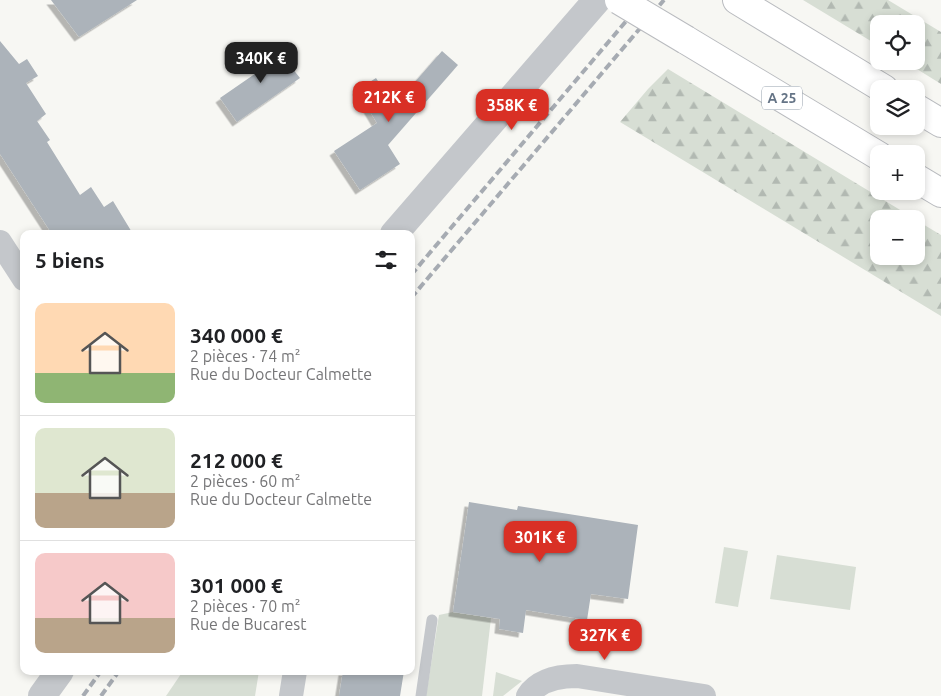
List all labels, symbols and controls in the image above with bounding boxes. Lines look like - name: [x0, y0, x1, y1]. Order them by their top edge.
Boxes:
- map controls: [870, 15, 925, 265]
- button: locate: [870, 15, 925, 70]
- pin: 340K €: [220, 42, 302, 84]
- text: 340K €: [236, 49, 286, 67]
- pin: 212K €: [348, 80, 430, 123]
- button: layers: [870, 80, 925, 135]
- road number: A 25: [762, 86, 802, 110]
- text: 212K €: [364, 88, 414, 106]
- pin: 358K €: [471, 88, 553, 131]
- text: 358K €: [487, 96, 537, 114]
- button: +: [870, 145, 925, 200]
- button: −: [870, 210, 925, 265]
- icon: filters: [372, 246, 400, 274]
- text: 5 biens: [35, 248, 105, 272]
- icon: home: [75, 323, 135, 383]
- text: 340 000 €: [190, 323, 283, 347]
- text: 2 pièces · 74 m²: [190, 347, 300, 365]
- text: Rue du Docteur Calmette: [190, 365, 372, 383]
- icon: home: [75, 448, 135, 508]
- text: 212 000 €: [190, 448, 283, 472]
- text: 2 pièces · 60 m²: [190, 472, 300, 490]
- text: Rue du Docteur Calmette: [190, 490, 372, 508]
- pin: 301K €: [499, 520, 581, 563]
- text: 301K €: [515, 528, 565, 546]
- icon: home: [75, 573, 135, 633]
- text: 301 000 €: [190, 573, 283, 597]
- text: 2 pièces · 70 m²: [190, 597, 300, 615]
- text: Rue de Bucarest: [190, 615, 306, 633]
- pin: 327K €: [564, 618, 646, 661]
- text: 327K €: [580, 626, 630, 644]

